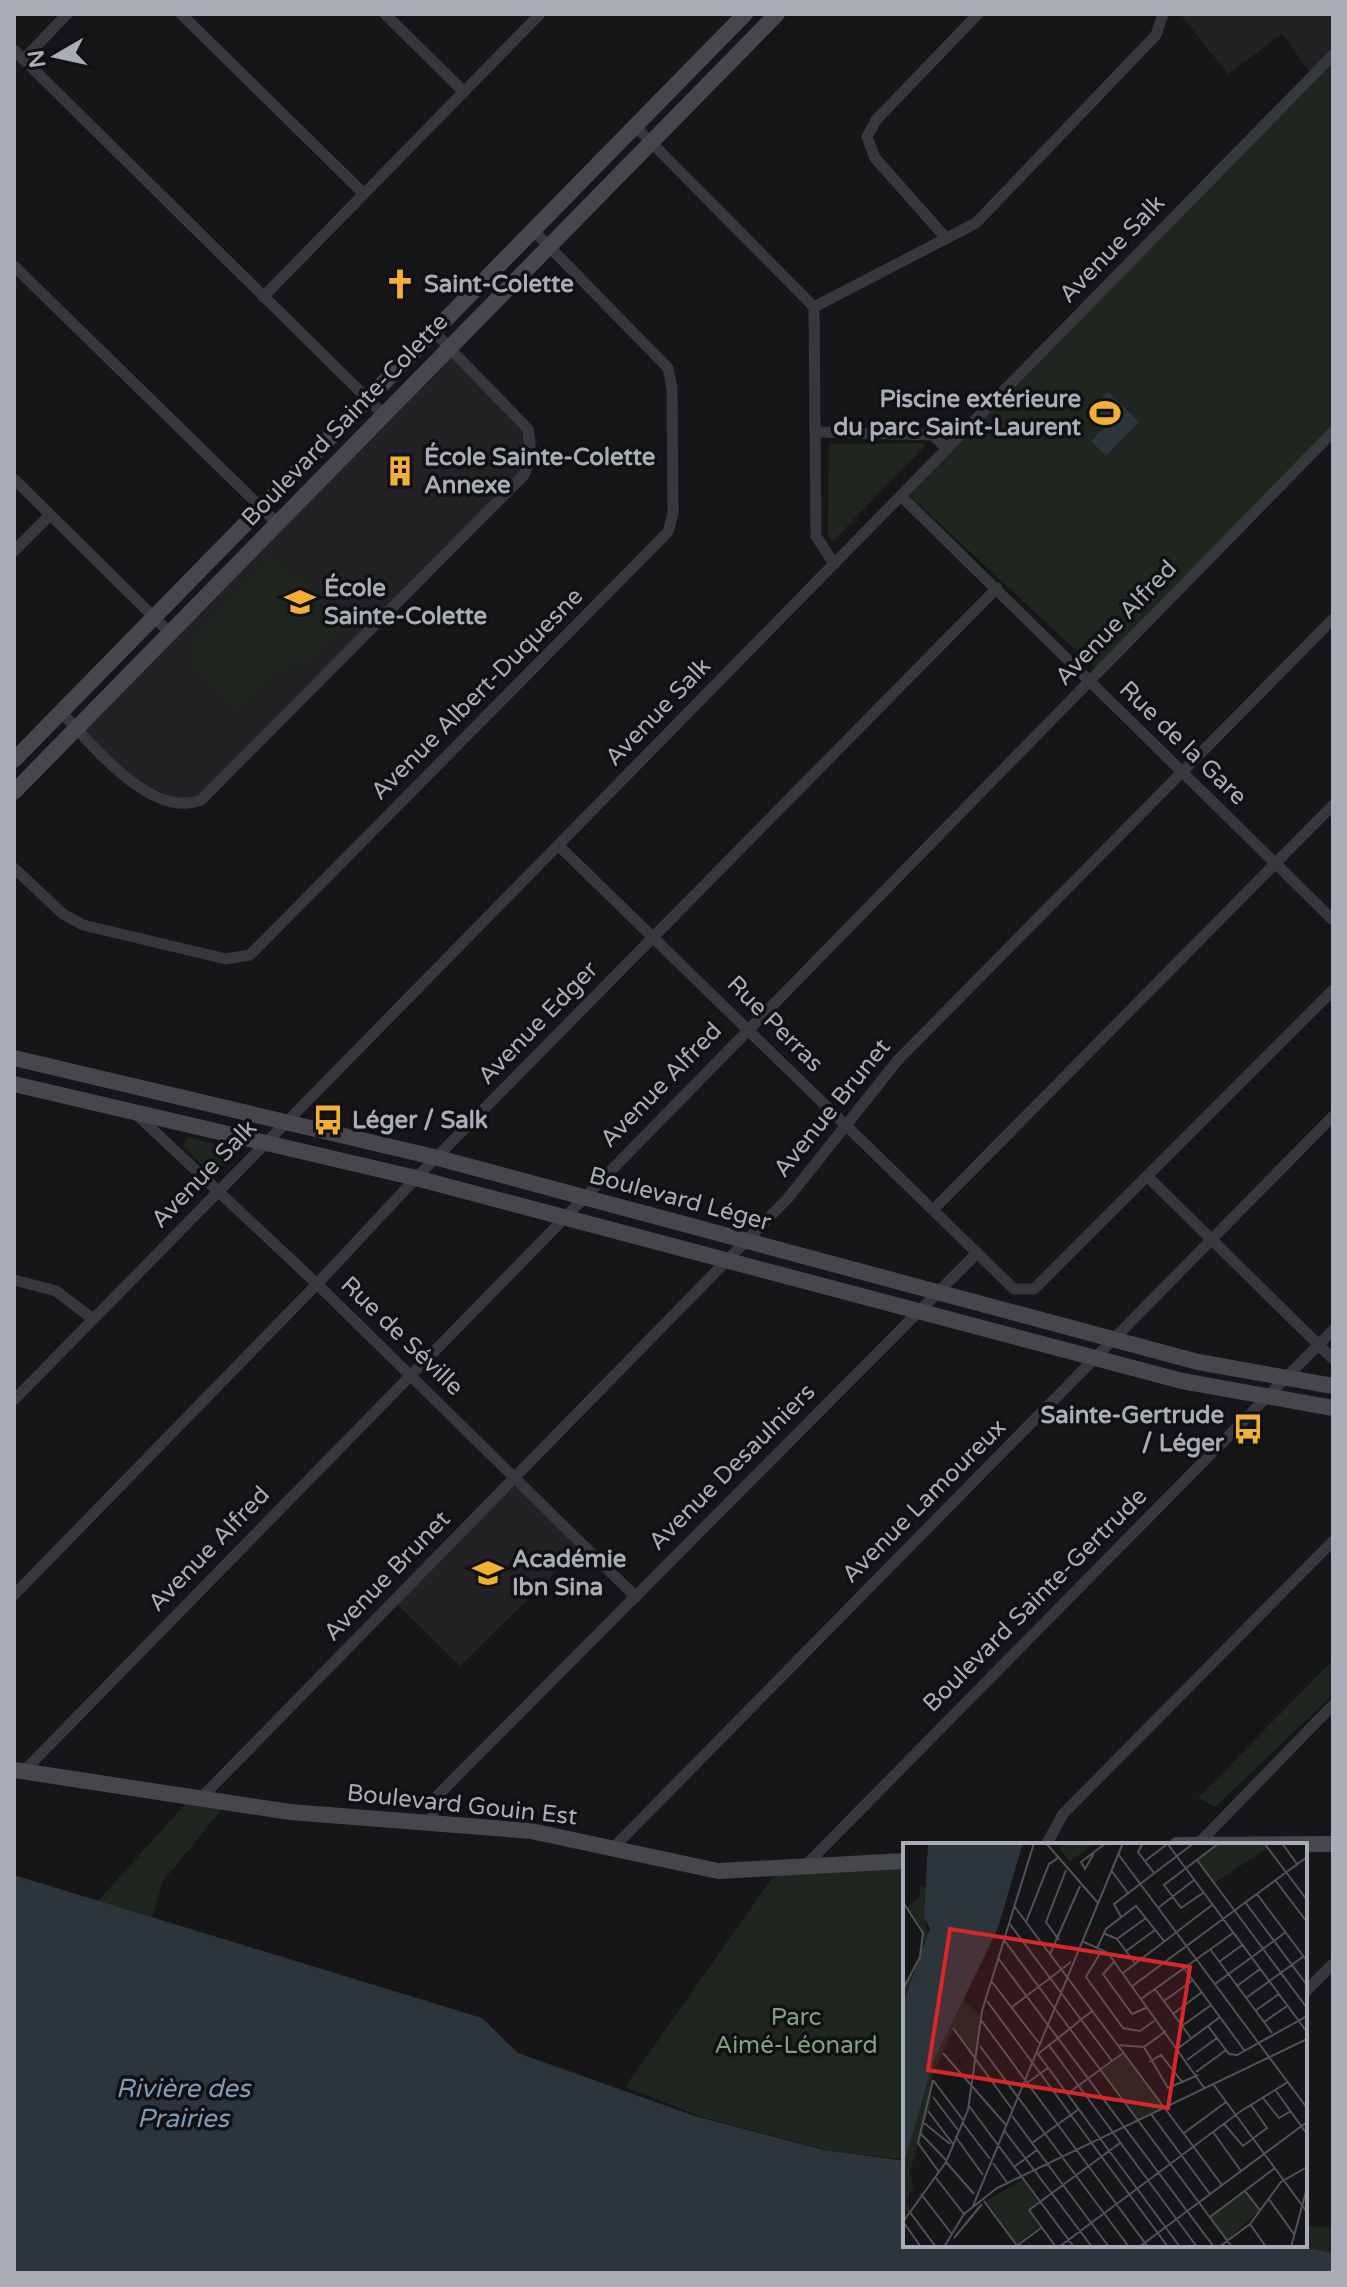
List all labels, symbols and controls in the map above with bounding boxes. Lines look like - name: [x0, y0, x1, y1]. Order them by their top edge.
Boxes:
- north arrow: [16, 16, 96, 96]
- text: N: [23, 48, 51, 70]
- street label: Avenue Salk: [1053, 189, 1171, 309]
- church icon: Saint-Colette: [383, 267, 417, 301]
- place label: Saint-Colette: [424, 270, 574, 299]
- street label: Boulevard Sainte-Colette: [236, 308, 454, 532]
- place label: Piscine extérieure du parc Saint-Laurent: [833, 385, 1082, 442]
- sports icon: Piscine extérieure du parc Saint-Laurent: [1088, 396, 1122, 430]
- place label: École Sainte-Colette Annexe: [424, 442, 656, 500]
- building icon: École Sainte-Colette Annexe: [383, 454, 417, 488]
- street label: Avenue Alfred: [1049, 554, 1183, 692]
- place label: École Sainte-Colette: [324, 573, 488, 631]
- street label: Avenue Albert-Duquesne: [365, 582, 589, 806]
- school or university icon: École Sainte-Colette: [283, 585, 317, 619]
- street label: Avenue Salk: [599, 652, 717, 772]
- street label: Rue de la Gare: [1113, 675, 1253, 811]
- street label: Avenue Edger: [472, 955, 605, 1091]
- street label: Rue Perras: [721, 970, 829, 1078]
- street label: Avenue Alfred: [594, 1016, 728, 1154]
- street label: Avenue Brunet: [767, 1033, 897, 1183]
- bus stop icon: Léger / Salk: [311, 1103, 345, 1137]
- place label: Léger / Salk: [352, 1106, 488, 1135]
- street label: Avenue Salk: [145, 1114, 263, 1234]
- street label: Boulevard Léger: [586, 1161, 775, 1237]
- street label: Rue de Séville: [335, 1270, 469, 1402]
- street label: Avenue Desaulniers: [643, 1378, 821, 1556]
- place label: Sainte-Gertrude / Léger: [1040, 1401, 1225, 1458]
- bus stop icon: Sainte-Gertrude / Léger: [1231, 1412, 1265, 1446]
- street label: Avenue Lamoureux: [836, 1413, 1012, 1589]
- street label: Avenue Alfred: [142, 1480, 276, 1618]
- street label: Boulevard Sainte-Gertrude: [917, 1482, 1153, 1718]
- street label: Avenue Brunet: [318, 1505, 456, 1647]
- place label: Académie Ibn Sina: [512, 1545, 627, 1602]
- school or university icon: Académie Ibn Sina: [471, 1556, 505, 1590]
- street label: Boulevard Gouin Est: [345, 1778, 579, 1832]
- inset map: [903, 1843, 1307, 2247]
- park label: Parc Aimé-Léonard: [714, 2003, 878, 2060]
- water label: Rivière des Prairies: [116, 2073, 252, 2134]

